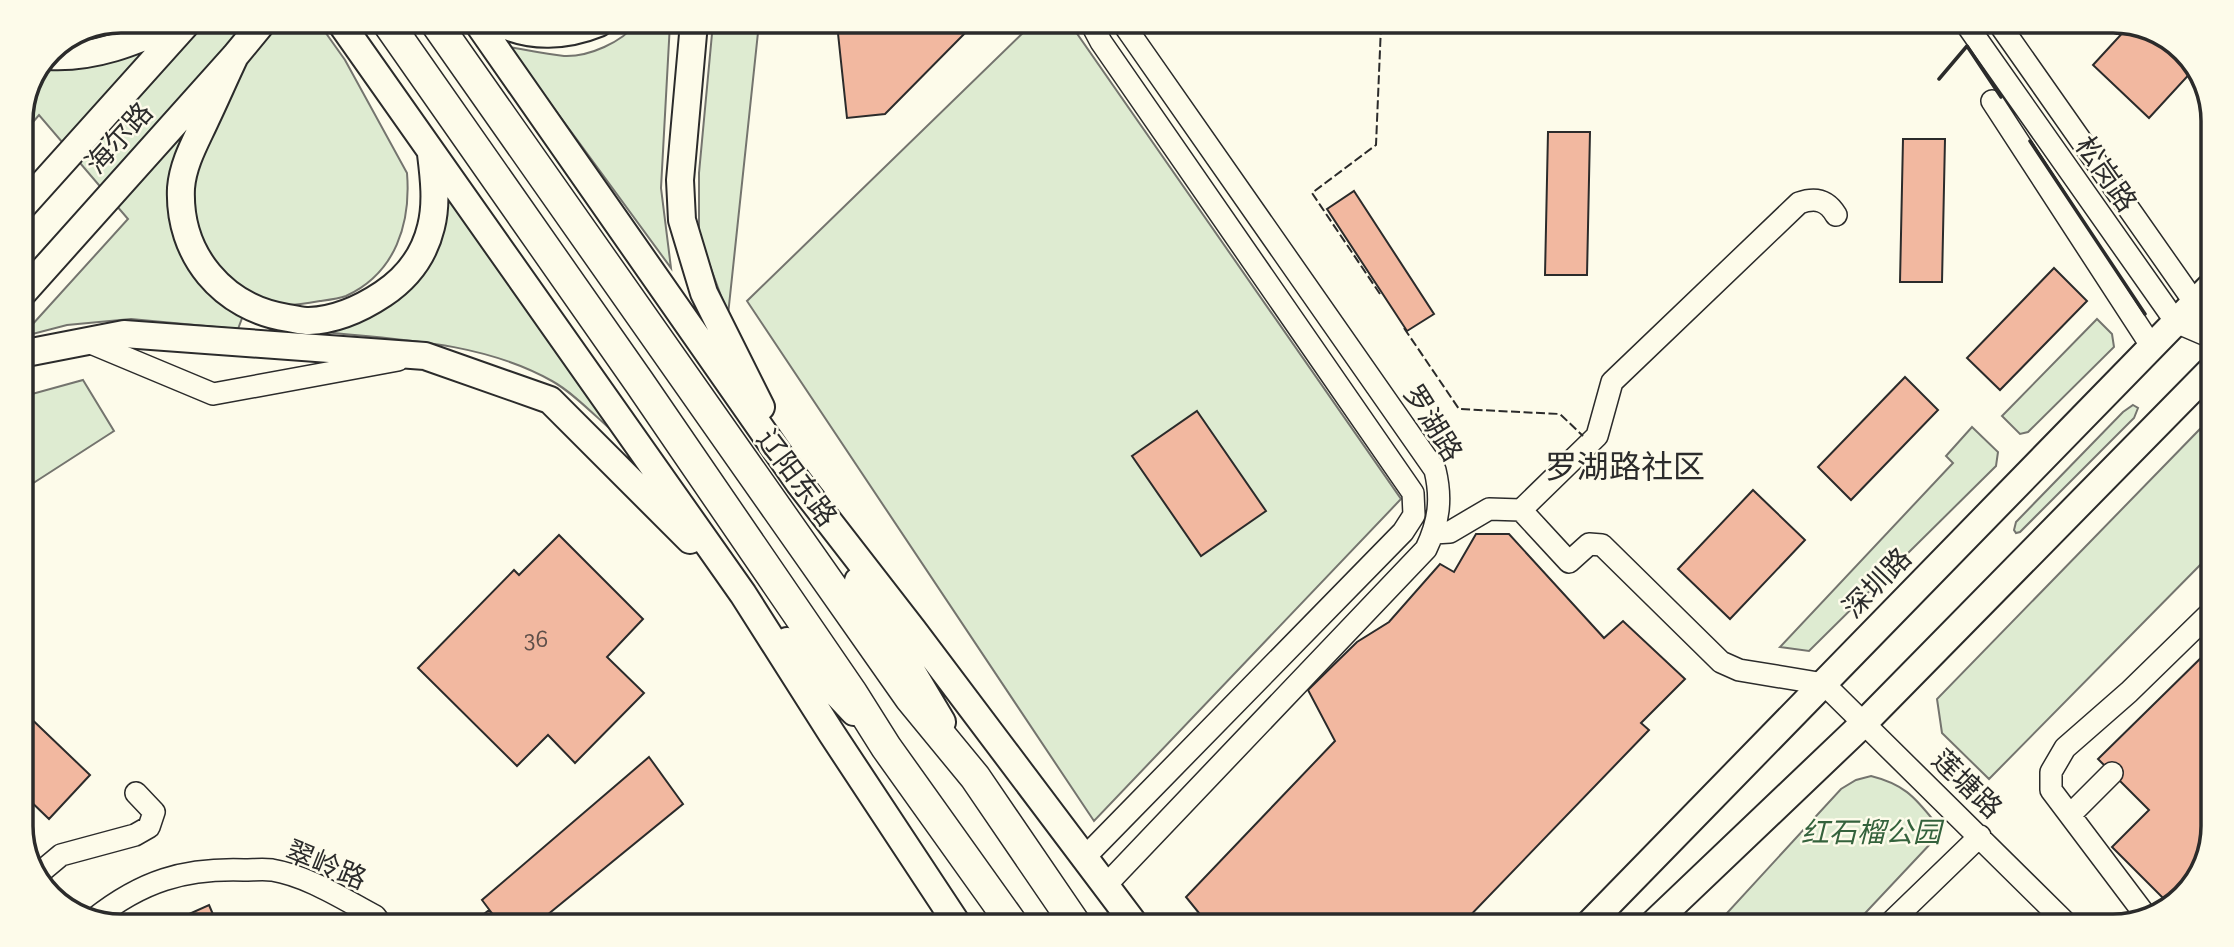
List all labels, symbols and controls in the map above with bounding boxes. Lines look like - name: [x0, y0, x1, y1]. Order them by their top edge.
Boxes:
- street label: 海尔路: [79, 96, 159, 180]
- street label: 松岗路: [2068, 130, 2144, 218]
- street label: 罗湖路: [1397, 379, 1469, 467]
- street label: 辽阳东路: [750, 423, 844, 533]
- district label: 罗湖路社区: [1545, 448, 1705, 486]
- street label: 深圳路: [1836, 541, 1918, 625]
- house number: 36: [524, 624, 548, 653]
- street label: 莲塘路: [1925, 743, 2009, 825]
- park label: 红石榴公园: [1801, 816, 1945, 849]
- street label: 翠岭路: [281, 834, 371, 896]

